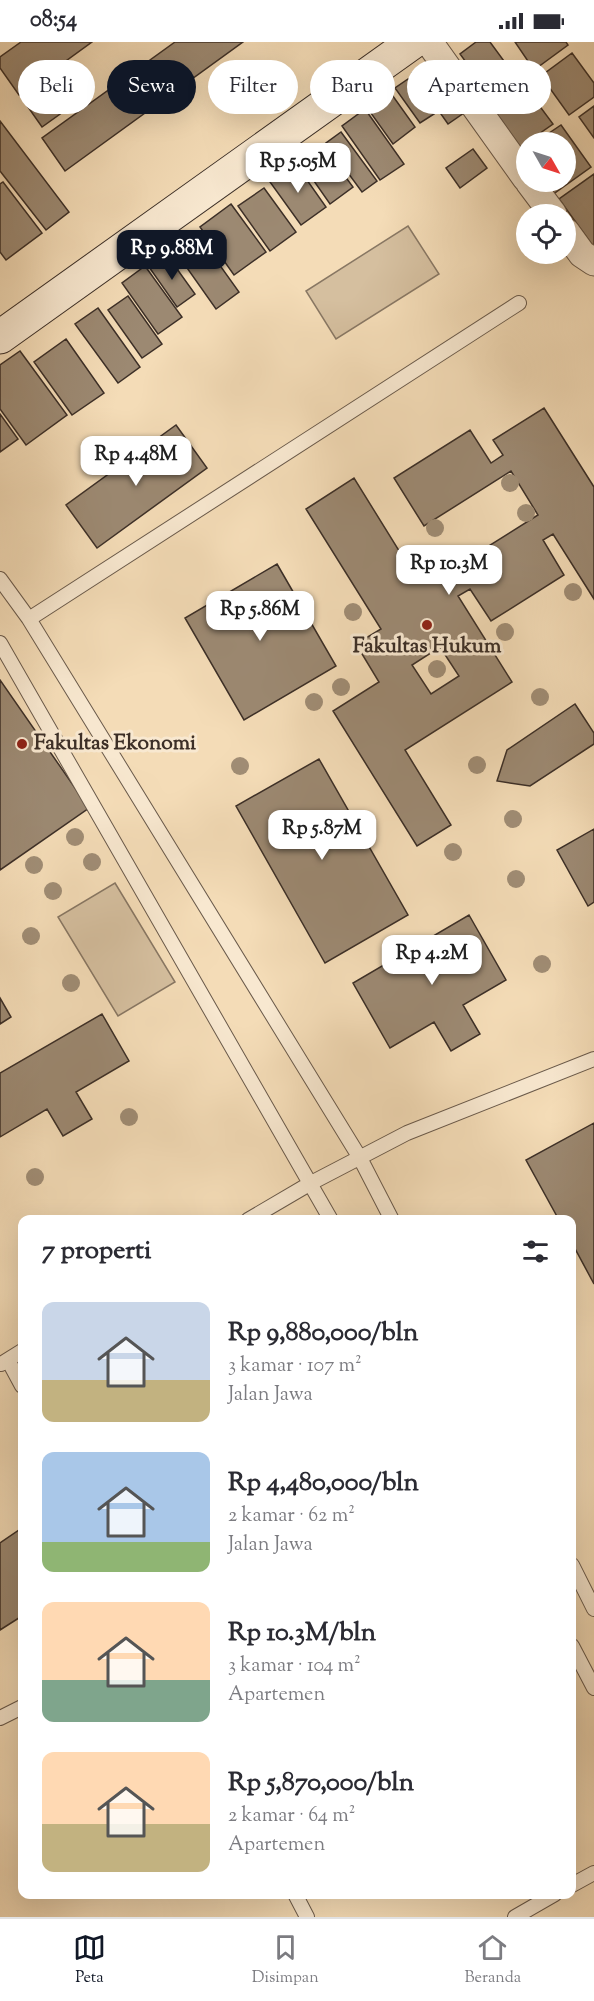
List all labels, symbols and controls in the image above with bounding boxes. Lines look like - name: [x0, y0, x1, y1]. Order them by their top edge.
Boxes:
- text: 08:54: [30, 5, 77, 37]
- chip: Beli: [18, 60, 95, 114]
- chip: Sewa: [107, 60, 196, 114]
- chip: Filter: [208, 60, 298, 114]
- chip: Baru: [310, 60, 395, 114]
- chip: Apartemen: [407, 60, 551, 114]
- north arrow: [516, 132, 576, 192]
- map controls: [516, 132, 576, 264]
- pin: Rp 5.05M: [236, 143, 360, 194]
- text: Rp 5.05M: [260, 148, 336, 177]
- button: locate: [516, 204, 576, 264]
- pin: Rp 9.88M: [110, 230, 234, 281]
- text: Rp 9.88M: [131, 235, 213, 264]
- pin: Rp 4.48M: [74, 436, 198, 487]
- text: Rp 4.48M: [95, 441, 177, 470]
- pin: Rp 10.3M: [387, 545, 511, 596]
- text: Rp 10.3M: [410, 550, 488, 579]
- pin: Rp 5.86M: [198, 591, 322, 642]
- text: Rp 5.86M: [220, 596, 300, 625]
- marker: Fakultas Hukum: [420, 618, 434, 632]
- place label: Fakultas Hukum: [353, 632, 502, 662]
- place label: Fakultas Ekonomi: [34, 729, 196, 759]
- marker: Fakultas Ekonomi: [15, 737, 29, 751]
- pin: Rp 5.87M: [260, 810, 384, 861]
- text: Rp 5.87M: [282, 815, 362, 844]
- pin: Rp 4.2M: [377, 935, 487, 986]
- text: Rp 4.2M: [396, 940, 468, 969]
- text: 7 properti: [42, 1233, 151, 1270]
- icon: filters: [519, 1235, 552, 1268]
- text: Rp 9,880,000/bln: [228, 1315, 418, 1352]
- icon: home: [90, 1326, 162, 1398]
- text: 3 kamar · 107 m²: [228, 1352, 362, 1381]
- text: Jalan Jawa: [228, 1381, 313, 1410]
- text: Rp 4,480,000/bln: [228, 1465, 419, 1502]
- icon: home: [90, 1476, 162, 1548]
- text: 2 kamar · 62 m²: [228, 1502, 355, 1531]
- text: Jalan Jawa: [228, 1531, 313, 1560]
- text: Rp 10.3M/bln: [228, 1615, 376, 1652]
- icon: home: [90, 1626, 162, 1698]
- text: 3 kamar · 104 m²: [228, 1652, 361, 1681]
- text: Apartemen: [228, 1681, 325, 1710]
- text: Rp 5,870,000/bln: [228, 1765, 414, 1802]
- icon: home: [90, 1776, 162, 1848]
- text: 2 kamar · 64 m²: [228, 1802, 355, 1831]
- text: Apartemen: [228, 1831, 325, 1860]
- tab: Peta: [73, 1931, 106, 1990]
- tab: Disimpan: [252, 1931, 319, 1990]
- tab: Beranda: [464, 1931, 521, 1990]

